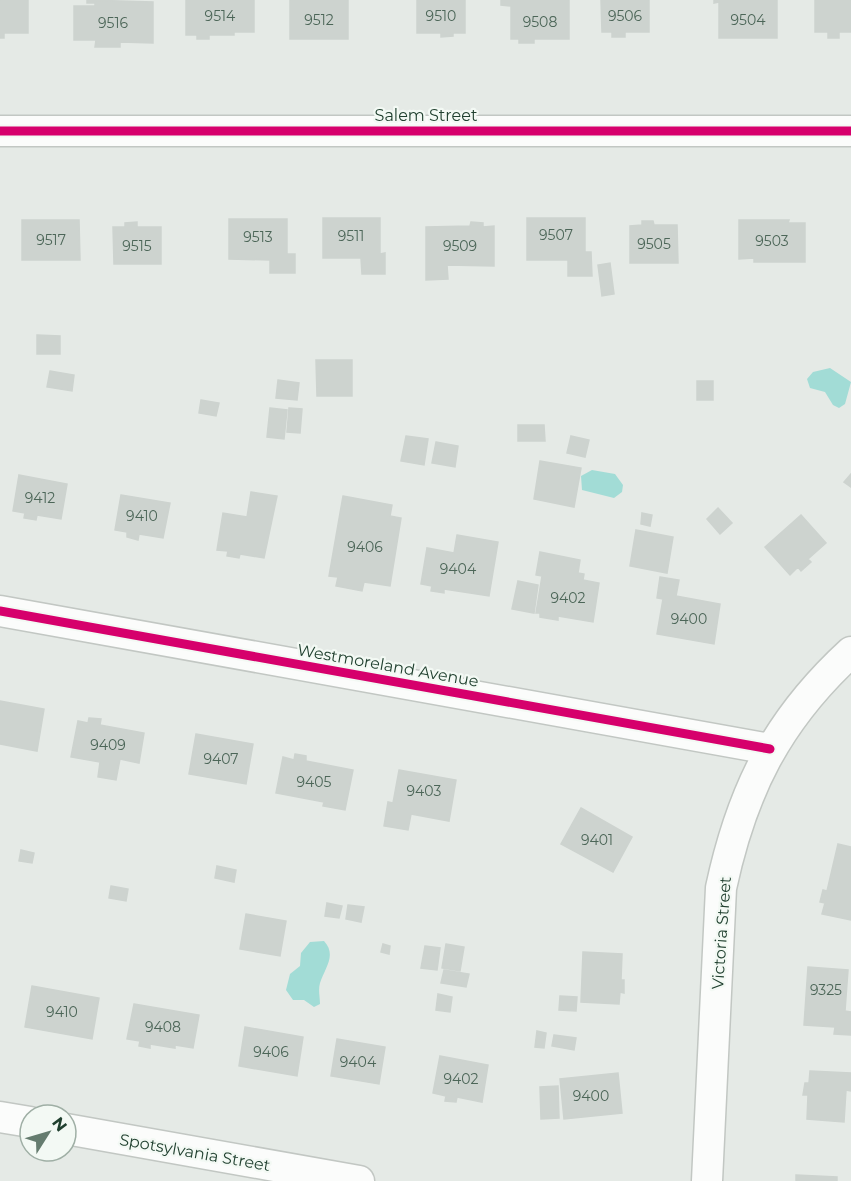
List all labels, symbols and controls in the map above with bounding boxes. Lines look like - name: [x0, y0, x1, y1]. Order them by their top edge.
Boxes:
- house number: 9514: [205, 7, 236, 25]
- house number: 9510: [426, 7, 456, 25]
- house number: 9506: [608, 7, 643, 25]
- house number: 9512: [304, 11, 334, 29]
- house number: 9504: [731, 11, 766, 29]
- house number: 9508: [523, 13, 557, 31]
- house number: 9516: [98, 14, 128, 32]
- street label: Salem Street: [375, 106, 478, 125]
- house number: 9507: [539, 226, 573, 244]
- house number: 9511: [338, 227, 364, 245]
- house number: 9513: [243, 228, 273, 246]
- house number: 9517: [36, 231, 66, 249]
- house number: 9503: [755, 232, 789, 250]
- house number: 9505: [637, 235, 671, 253]
- house number: 9515: [122, 237, 152, 255]
- house number: 9509: [443, 237, 477, 255]
- house number: 9412: [25, 489, 55, 507]
- house number: 9410: [126, 507, 158, 525]
- house number: 9406: [347, 538, 383, 556]
- house number: 9404: [440, 560, 477, 578]
- house number: 9402: [551, 589, 586, 607]
- house number: 9400: [671, 610, 707, 628]
- street label: Westmoreland Avenue: [296, 640, 480, 691]
- house number: 9409: [90, 736, 126, 754]
- house number: 9407: [203, 750, 239, 768]
- house number: 9405: [297, 773, 332, 791]
- house number: 9403: [407, 782, 442, 800]
- house number: 9401: [581, 831, 613, 849]
- street label: Victoria Street: [708, 875, 735, 990]
- house number: 9325: [810, 981, 842, 999]
- house number: 9410: [46, 1003, 78, 1021]
- house number: 9408: [145, 1018, 181, 1036]
- house number: 9406: [253, 1043, 289, 1061]
- house number: 9404: [340, 1053, 377, 1071]
- house number: 9402: [444, 1070, 479, 1088]
- house number: 9400: [573, 1087, 609, 1105]
- north arrow: [18, 1103, 78, 1163]
- text: N: [48, 1113, 71, 1135]
- street label: Spotsylvania Street: [118, 1130, 272, 1175]

